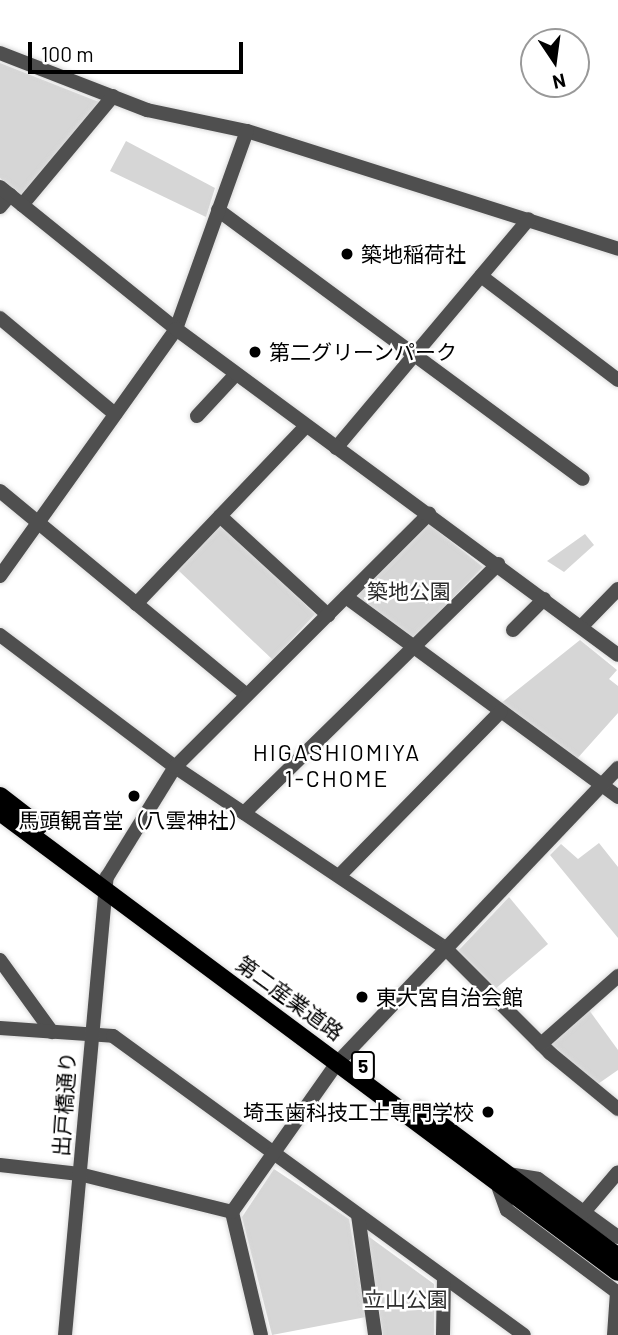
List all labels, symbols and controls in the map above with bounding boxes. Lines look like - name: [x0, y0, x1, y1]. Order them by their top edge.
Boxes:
- scale bar: [32, 28, 247, 72]
- north arrow: [520, 28, 590, 98]
- text: 100 m: [41, 41, 94, 66]
- text: N: [551, 69, 568, 95]
- place label: 築地稲荷社: [361, 241, 466, 267]
- marker: 築地稲荷社: [339, 246, 355, 262]
- place label: 第二グリーンパーク: [269, 339, 458, 365]
- marker: 第二グリーンパーク: [247, 344, 263, 360]
- park label: 築地公園: [367, 578, 451, 604]
- district label: HIGASHIOMIYA 1-CHOME: [254, 738, 420, 792]
- marker: 馬頭観音堂（八雲神社）: [126, 788, 142, 804]
- place label: 馬頭観音堂（八雲神社）: [19, 807, 249, 833]
- street label: 第二産業道路: [232, 951, 348, 1045]
- place label: 東大宮自治会館: [376, 984, 523, 1010]
- marker: 東大宮自治会館: [354, 989, 370, 1005]
- road number: 5: [351, 1050, 375, 1082]
- street label: 出戸橋通り: [48, 1051, 80, 1157]
- place label: 埼玉歯科技工士専門学校: [243, 1099, 474, 1125]
- marker: 埼玉歯科技工士専門学校: [480, 1104, 496, 1120]
- park label: 立山公園: [364, 1286, 448, 1312]

